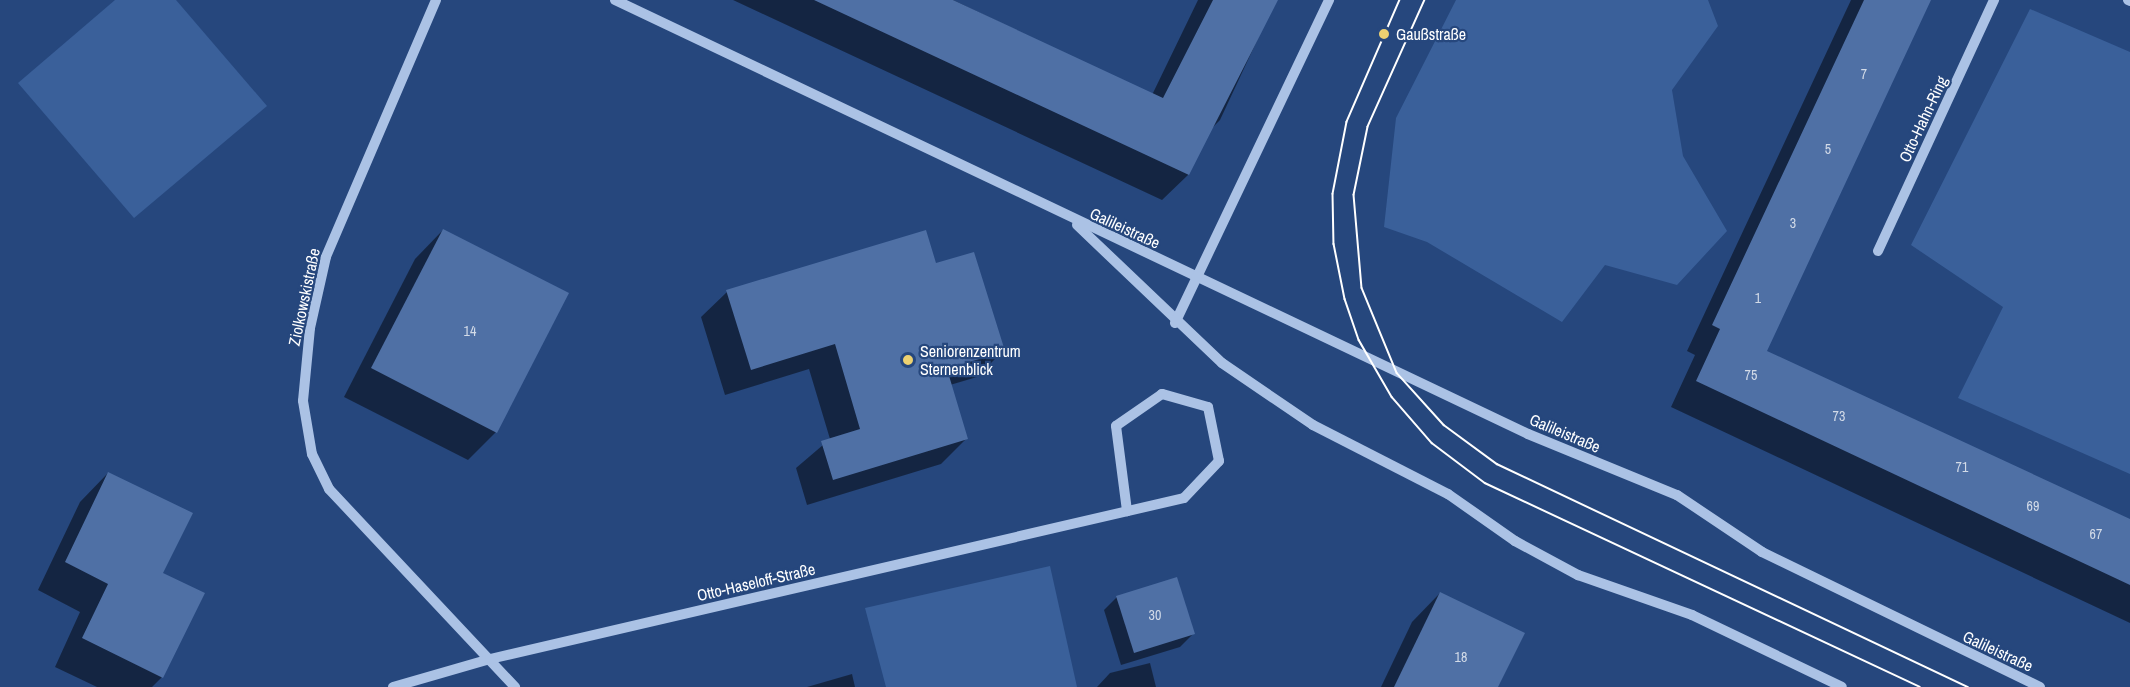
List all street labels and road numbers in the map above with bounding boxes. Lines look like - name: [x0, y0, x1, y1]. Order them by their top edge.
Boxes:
- street label: Otto-Hahn-Ring: [1895, 73, 1951, 165]
- street label: Galileistraße: [1087, 203, 1163, 253]
- street label: Ziolkowskistraße: [284, 247, 324, 347]
- street label: Galileistraße: [1527, 409, 1603, 457]
- street label: Otto-Haseloff-Straße: [695, 559, 817, 605]
- street label: Galileistraße: [1960, 626, 2036, 676]

